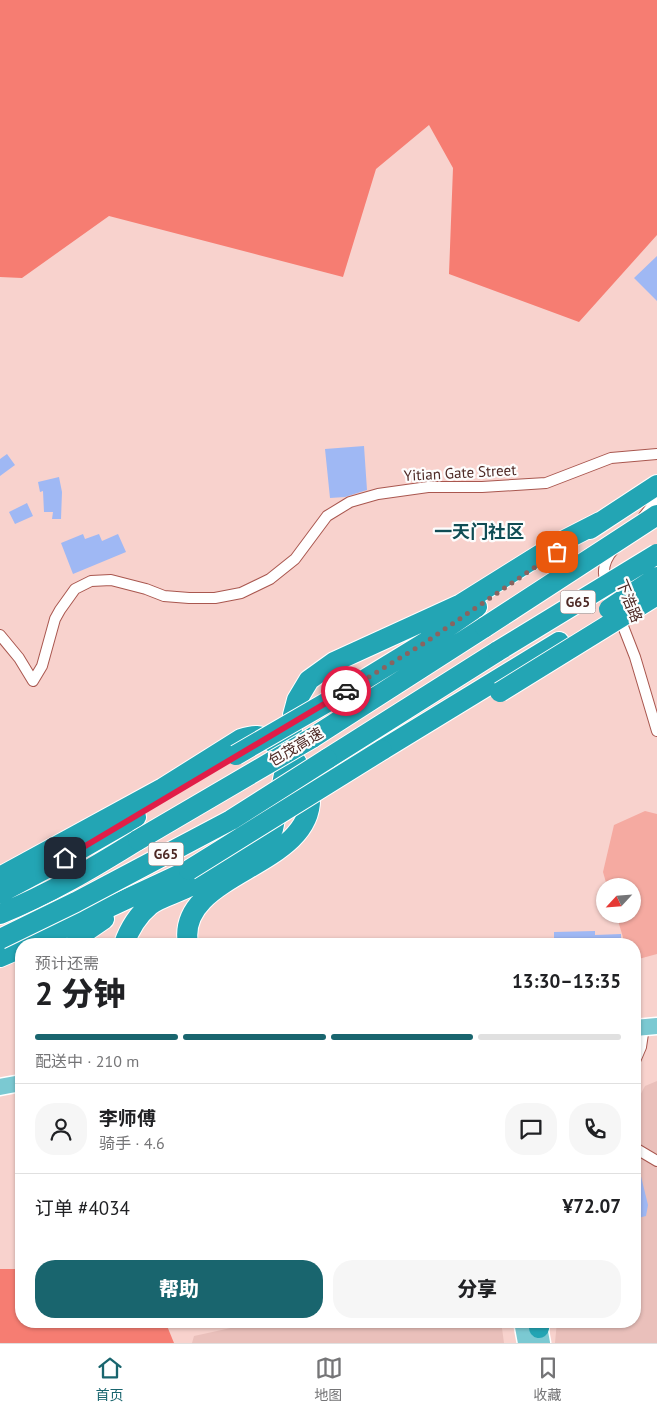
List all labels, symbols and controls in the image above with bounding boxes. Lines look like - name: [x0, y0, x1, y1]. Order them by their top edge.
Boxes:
- street label: Yitian Gate Street: [403, 460, 517, 485]
- district label: 一天门社区: [434, 520, 524, 543]
- pin: [536, 531, 578, 573]
- icon: bag: [543, 538, 571, 566]
- street label: 下浩路: [612, 576, 647, 625]
- road number: G65: [560, 590, 596, 614]
- courier: [321, 666, 371, 716]
- icon: car: [332, 677, 360, 705]
- street label: 包茂高速: [265, 723, 326, 770]
- pin: [44, 837, 86, 879]
- road number: G65: [148, 842, 184, 866]
- icon: home: [51, 844, 79, 872]
- north arrow: [596, 878, 641, 922]
- map controls: [596, 878, 641, 923]
- text: 预计还需: [35, 953, 99, 973]
- text: 13:30–13:35: [512, 969, 621, 993]
- text: 2 分钟: [35, 972, 125, 1014]
- text: 配送中 · 210 m: [35, 1051, 139, 1071]
- button: person: [35, 1103, 87, 1155]
- button: chat: [505, 1103, 557, 1155]
- button: phone: [569, 1103, 621, 1155]
- text: 李师傅: [99, 1106, 156, 1130]
- text: 骑手 · 4.6: [99, 1133, 165, 1153]
- text: ¥72.07: [562, 1194, 621, 1218]
- text: 订单 #4034: [35, 1196, 130, 1220]
- button: 帮助: [35, 1260, 323, 1318]
- button: 分享: [333, 1260, 621, 1318]
- tab: 首页: [96, 1354, 124, 1404]
- tab: 地图: [315, 1354, 343, 1404]
- tab: 收藏: [534, 1354, 562, 1404]

